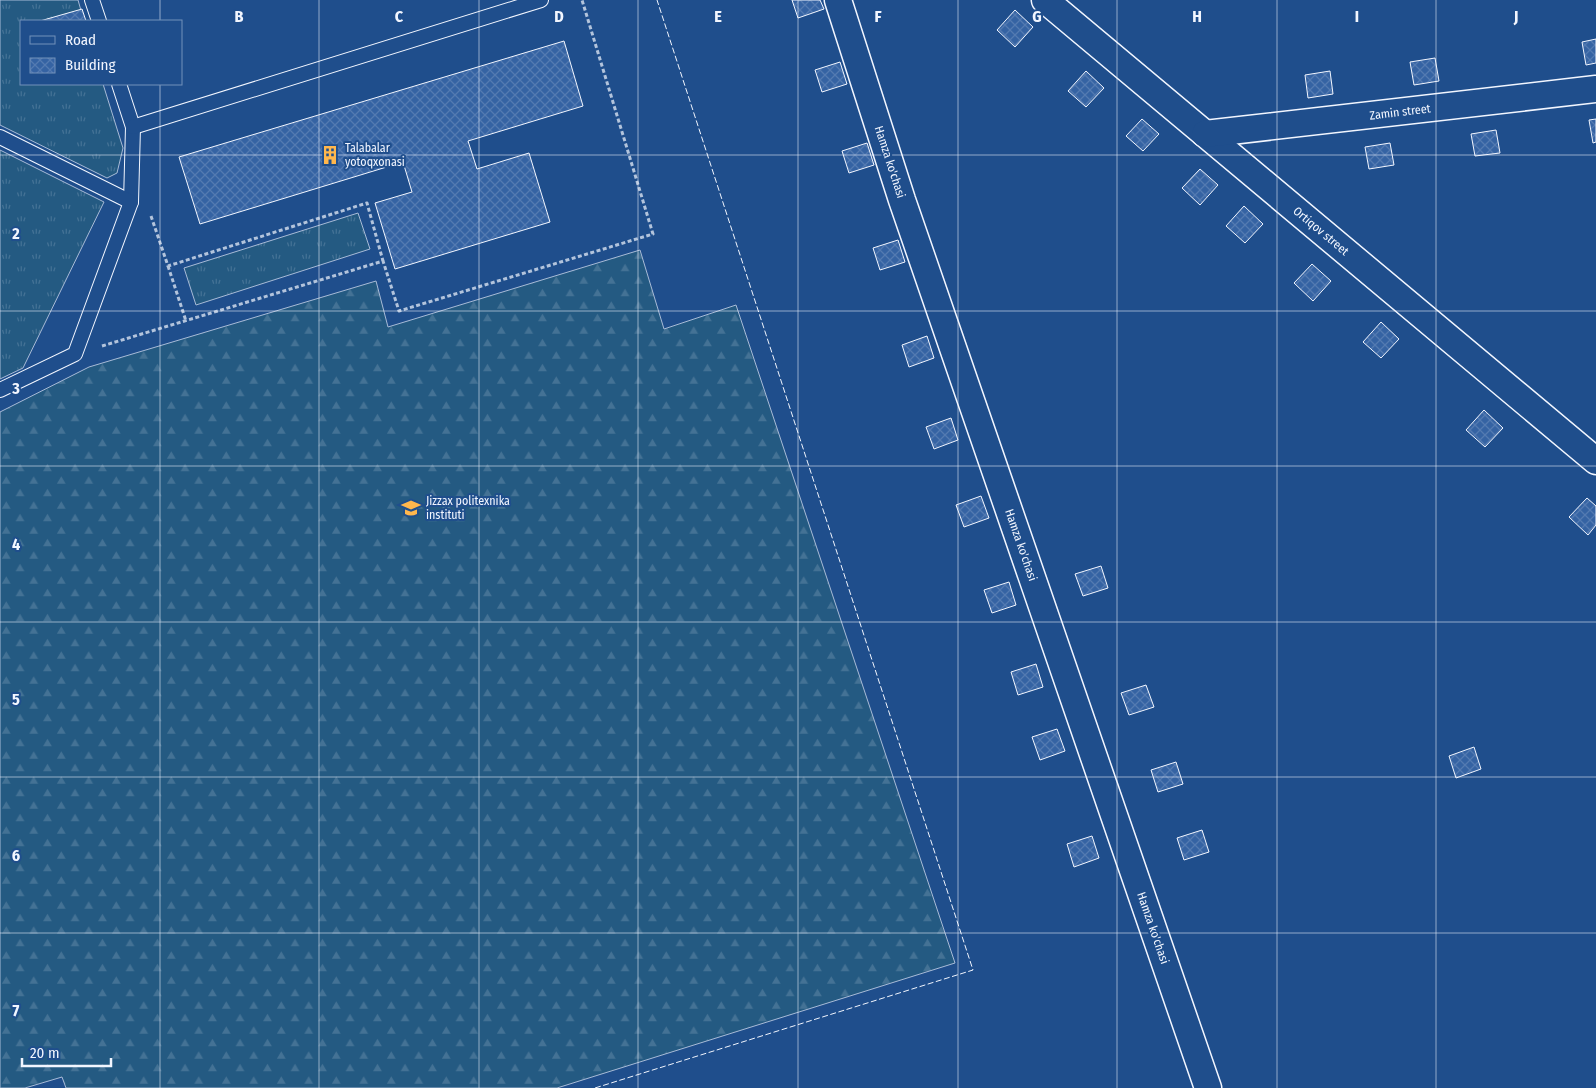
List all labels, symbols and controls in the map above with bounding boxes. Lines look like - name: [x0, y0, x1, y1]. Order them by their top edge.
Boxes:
- text: B: [235, 7, 244, 26]
- text: C: [395, 7, 404, 26]
- text: D: [554, 7, 564, 26]
- text: E: [714, 7, 722, 26]
- text: F: [874, 7, 882, 26]
- text: G: [1032, 7, 1042, 26]
- text: H: [1192, 7, 1202, 26]
- text: I: [1355, 7, 1359, 26]
- text: J: [1513, 7, 1518, 26]
- legend: [20, 20, 182, 85]
- text: Road: [65, 31, 96, 49]
- text: Building: [65, 56, 116, 74]
- street label: Zamin street: [1369, 101, 1431, 123]
- street label: Hamza ko'chasi: [872, 124, 908, 200]
- place label: Talabalar yotoqxonasi: [345, 141, 405, 169]
- building icon: Talabalar yotoqxonasi: [319, 144, 341, 166]
- street label: Ortiqov street: [1290, 204, 1352, 258]
- text: 2: [11, 224, 20, 243]
- text: 3: [11, 379, 20, 398]
- place label: Jizzax politexnika instituti: [426, 494, 510, 522]
- school or university icon: Jizzax politexnika instituti: [400, 497, 422, 519]
- street label: Hamza ko'chasi: [1002, 507, 1040, 583]
- text: 4: [12, 535, 20, 554]
- text: 5: [12, 690, 20, 709]
- text: 6: [12, 846, 20, 865]
- street label: Hamza ko'chasi: [1134, 890, 1172, 966]
- text: 7: [13, 1001, 20, 1020]
- scale bar: [22, 1036, 111, 1068]
- text: 20 m: [30, 1044, 60, 1062]

